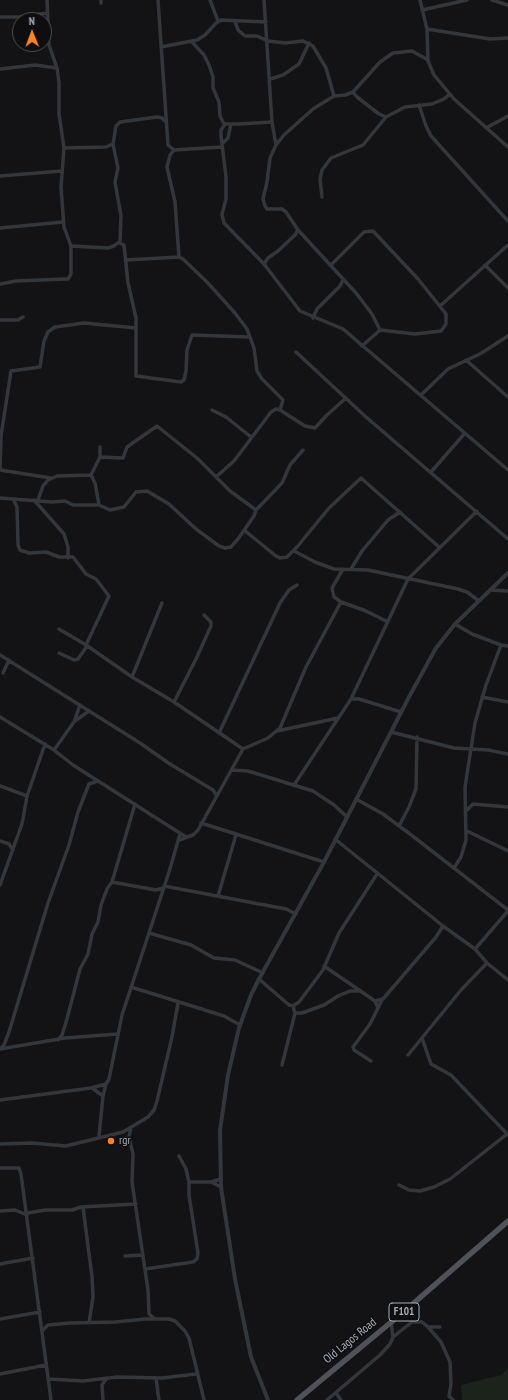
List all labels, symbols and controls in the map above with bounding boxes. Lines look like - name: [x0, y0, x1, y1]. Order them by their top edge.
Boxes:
- north arrow: [12, 12, 52, 52]
- text: N: [29, 14, 35, 28]
- place label: rgr: [119, 1134, 131, 1148]
- marker: rgr: [106, 1136, 116, 1146]
- road number: F101: [389, 1303, 419, 1321]
- street label: Old Lagos Road: [321, 1315, 379, 1367]

